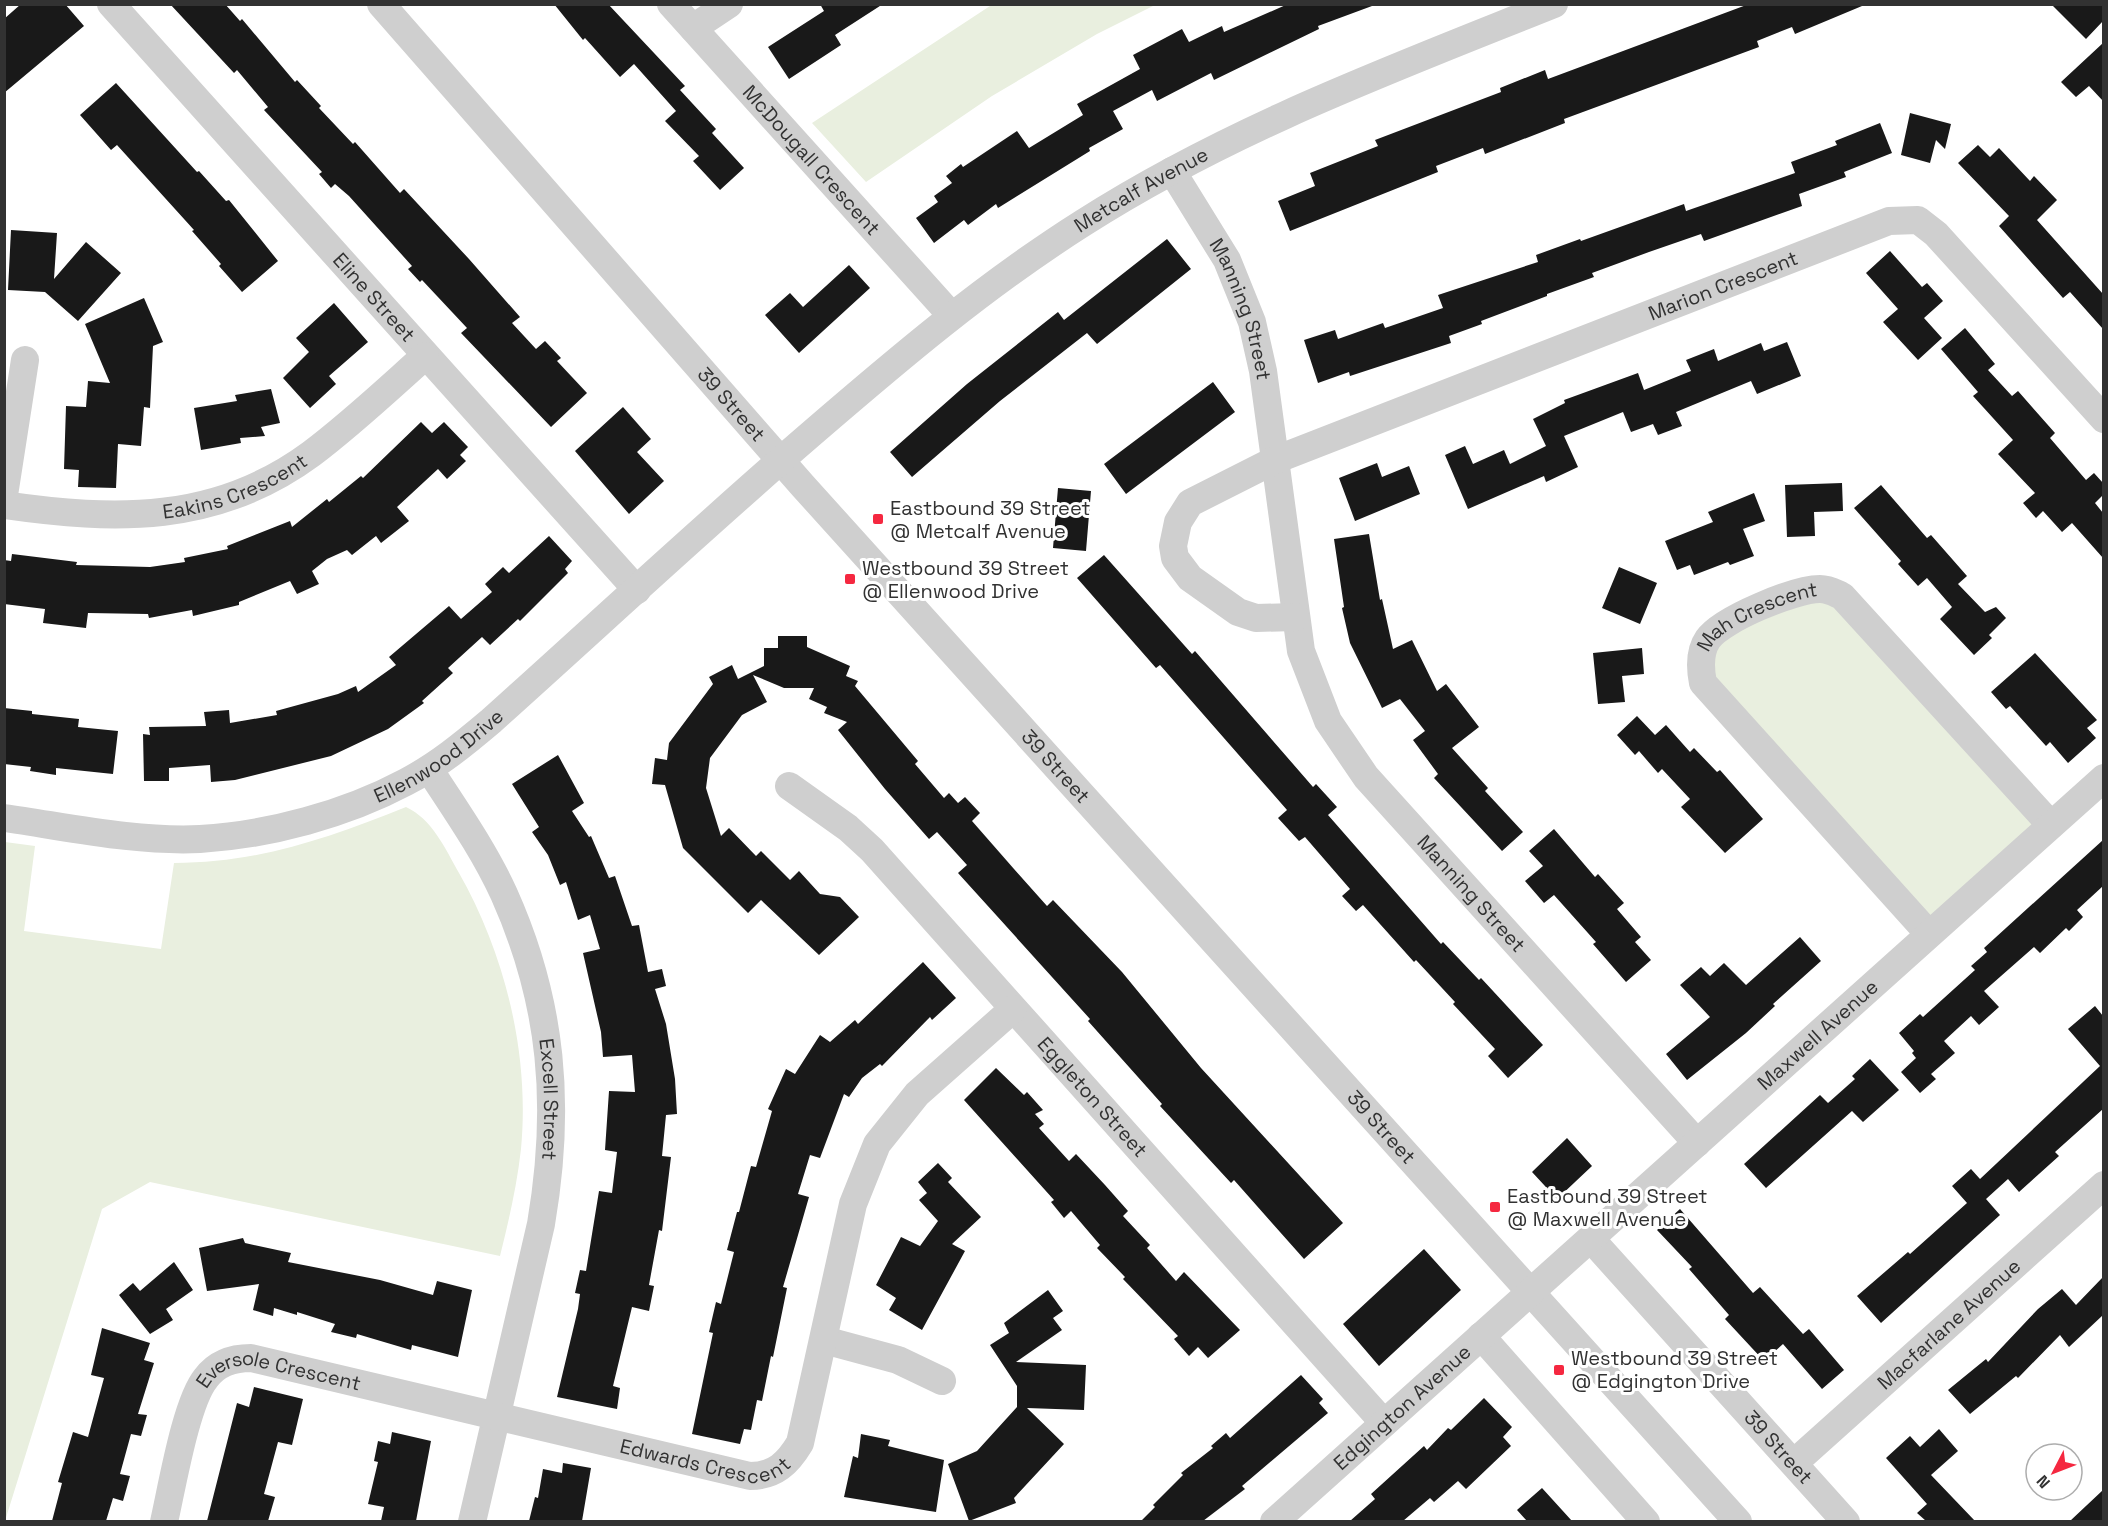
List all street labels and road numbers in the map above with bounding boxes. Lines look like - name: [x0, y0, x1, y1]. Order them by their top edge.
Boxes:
- street label: McDougall Crescent: [737, 79, 886, 241]
- street label: Metcalf Avenue: [1069, 141, 1213, 238]
- street label: Manning Street: [1204, 233, 1277, 382]
- street label: Marion Crescent: [1644, 245, 1802, 326]
- street label: Eline Street: [327, 247, 421, 347]
- street label: 39 Street: [692, 362, 771, 447]
- street label: Eakins Crescent: [161, 448, 312, 525]
- street label: Mah Crescent: [1691, 576, 1819, 656]
- street label: Ellenwood Drive: [370, 703, 509, 809]
- street label: 39 Street: [1016, 724, 1096, 809]
- street label: Manning Street: [1412, 829, 1531, 958]
- street label: Maxwell Avenue: [1752, 974, 1883, 1096]
- street label: Eggleton Street: [1032, 1031, 1153, 1163]
- street label: Excell Street: [533, 1037, 564, 1161]
- street label: 39 Street: [1341, 1085, 1421, 1169]
- street label: Macfarlane Avenue: [1872, 1253, 2026, 1395]
- street label: Edgington Avenue: [1328, 1339, 1476, 1476]
- street label: Eversole Crescent: [196, 1373, 370, 1407]
- street label: 39 Street: [1738, 1405, 1818, 1489]
- street label: Edwards Crescent: [617, 1433, 796, 1489]

